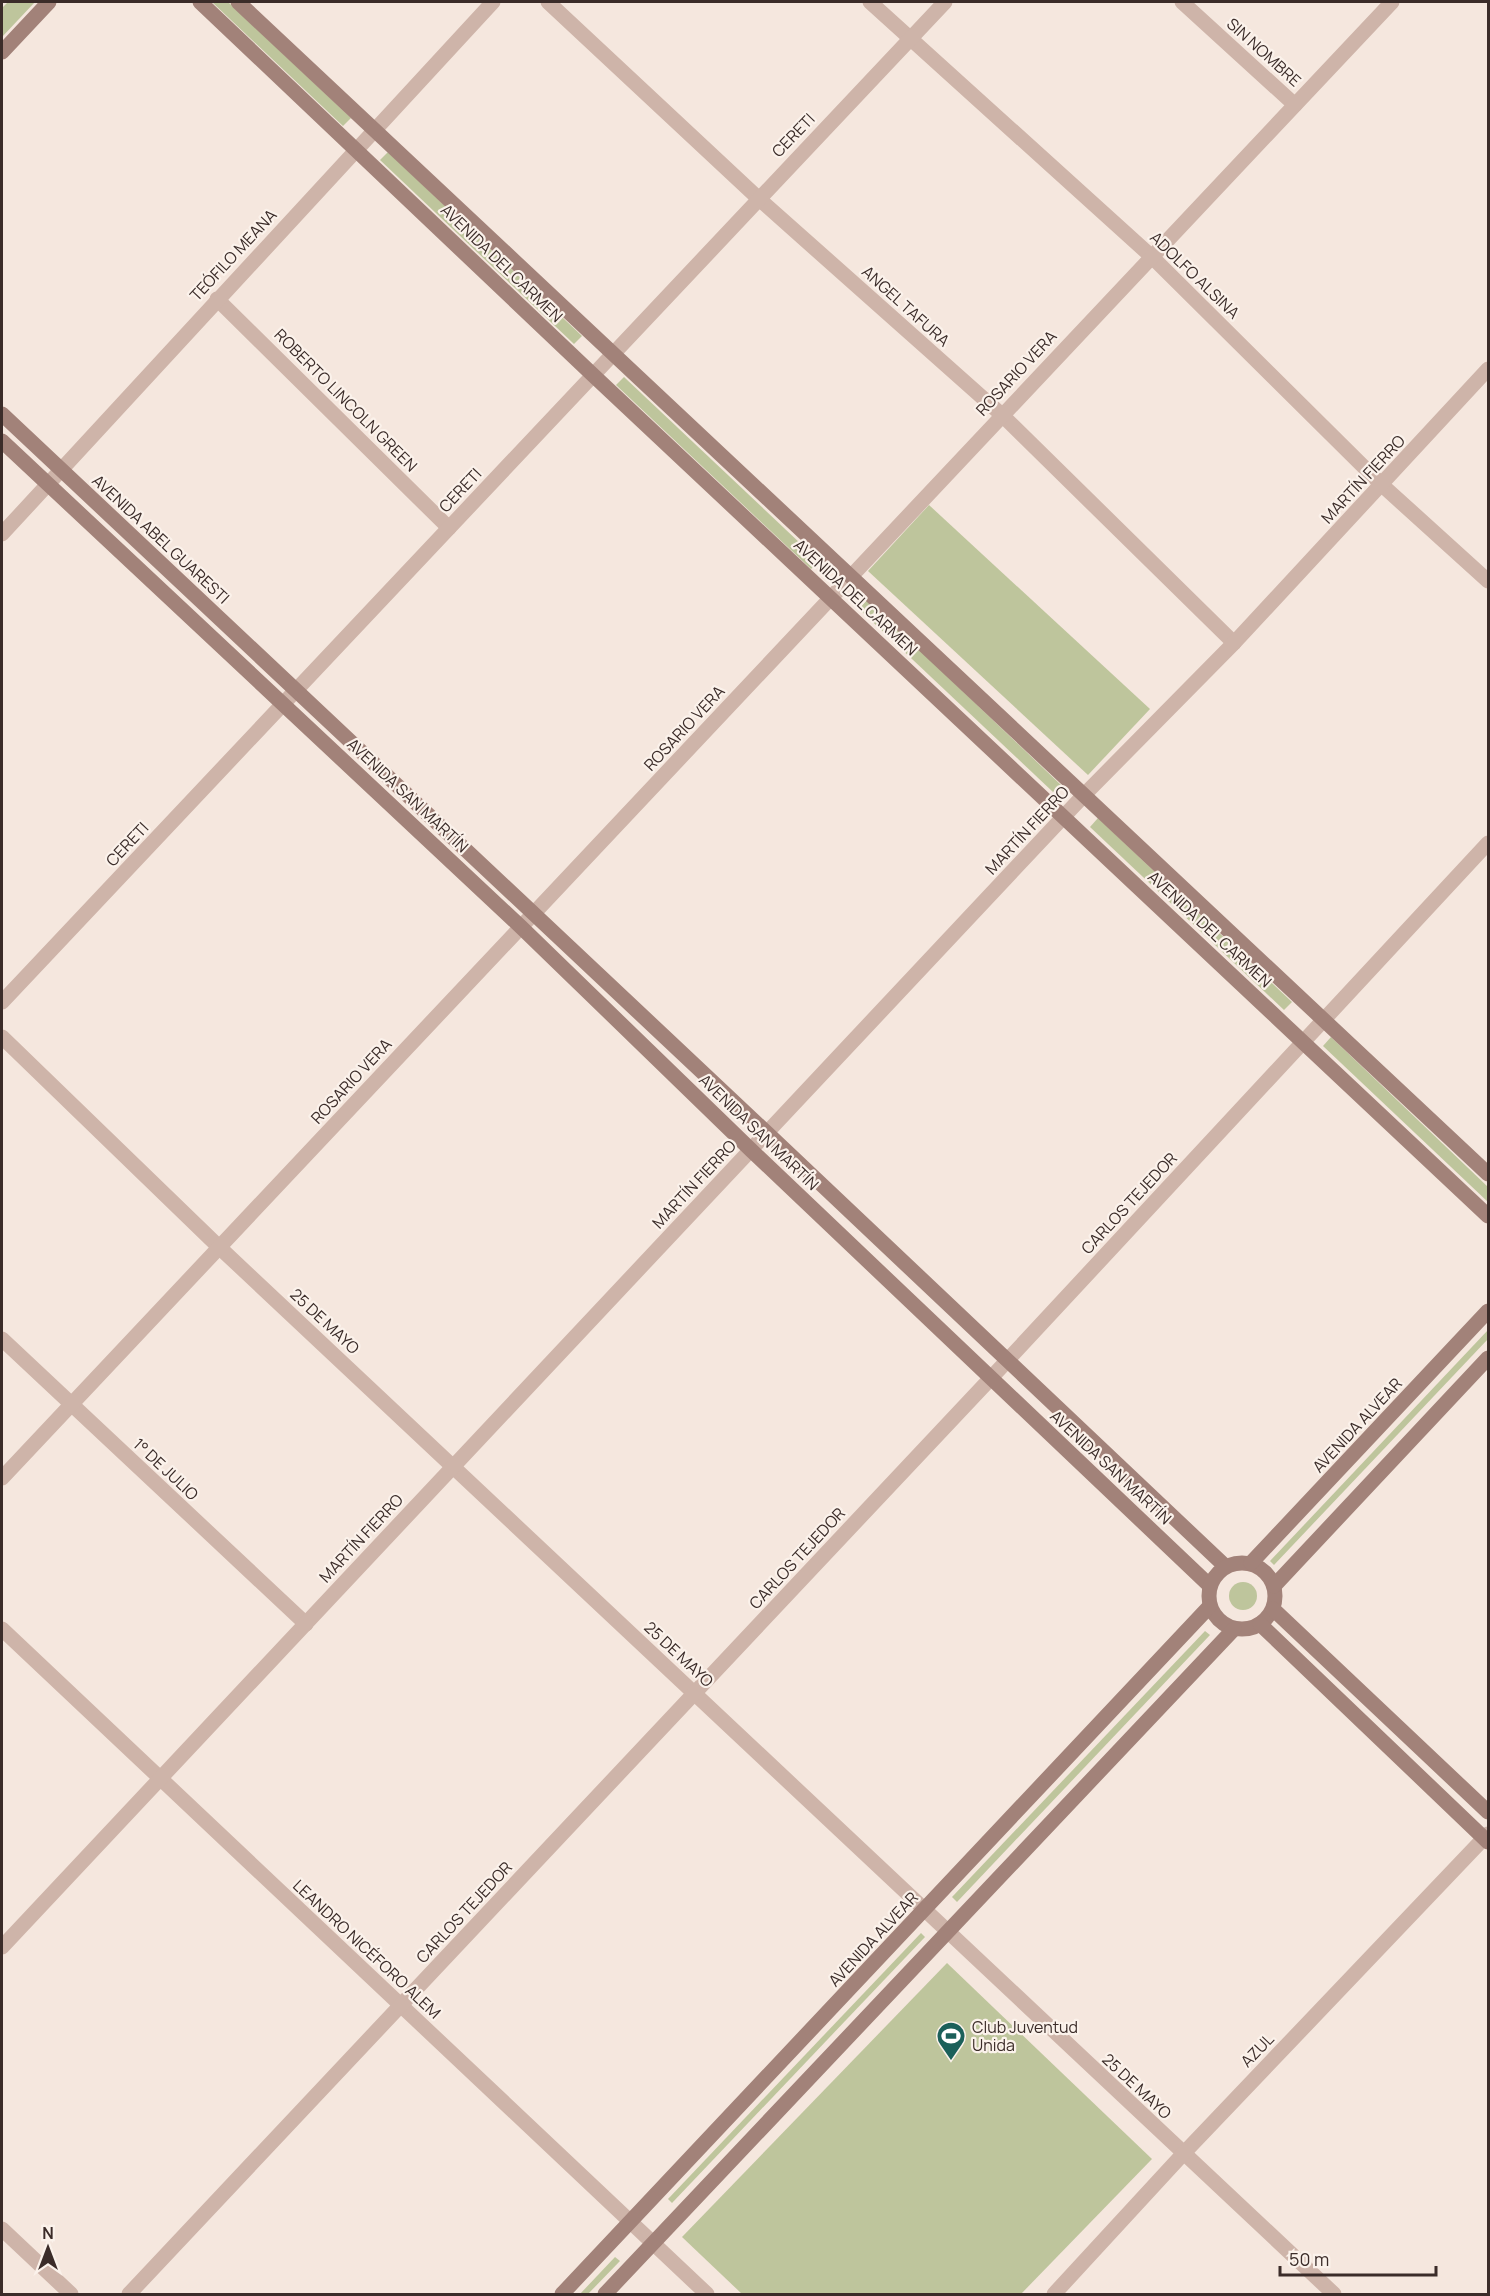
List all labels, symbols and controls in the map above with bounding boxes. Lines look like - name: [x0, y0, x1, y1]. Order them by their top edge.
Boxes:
- street label: SIN NOMBRE: [1222, 13, 1306, 91]
- street label: CERETI: [767, 108, 819, 162]
- street label: AVENIDA DEL CARMEN: [436, 199, 568, 327]
- street label: TEÓFILO MEANA: [185, 204, 281, 306]
- street label: ADOLFO ALSINA: [1145, 227, 1245, 323]
- street label: ANGEL TAFURA: [857, 261, 955, 351]
- street label: ROBERTO LINCOLN GREEN: [270, 324, 422, 476]
- street label: ROSARIO VERA: [971, 326, 1061, 420]
- street label: MARTÍN FIERRO: [1316, 430, 1410, 528]
- street label: CERETI: [434, 463, 486, 517]
- street label: AVENIDA ABEL GUARESTI: [88, 470, 234, 608]
- street label: AVENIDA DEL CARMEN: [789, 534, 923, 660]
- street label: ROSARIO VERA: [639, 681, 729, 775]
- street label: AVENIDA SAN MARTÍN: [343, 733, 473, 857]
- street label: MARTÍN FIERRO: [980, 781, 1074, 879]
- street label: CERETI: [101, 817, 153, 871]
- street label: AVENIDA DEL CARMEN: [1143, 866, 1277, 992]
- street label: ROSARIO VERA: [306, 1034, 396, 1128]
- street label: AVENIDA SAN MARTÍN: [694, 1069, 824, 1195]
- street label: MARTÍN FIERRO: [647, 1135, 741, 1233]
- street label: CARLOS TEJEDOR: [1076, 1147, 1182, 1259]
- street label: 25 DE MAYO: [286, 1283, 365, 1359]
- street label: AVENIDA ALVEAR: [1307, 1373, 1407, 1477]
- street label: AVENIDA SAN MARTÍN: [1046, 1405, 1176, 1529]
- street label: 1° DE JULIO: [129, 1433, 204, 1505]
- street label: MARTÍN FIERRO: [314, 1489, 408, 1587]
- street label: CARLOS TEJEDOR: [744, 1502, 850, 1614]
- street label: 25 DE MAYO: [640, 1616, 719, 1692]
- street label: CARLOS TEJEDOR: [411, 1856, 517, 1968]
- street label: LEANDRO NICÉFORO ALEM: [288, 1875, 446, 2023]
- street label: AVENIDA ALVEAR: [823, 1887, 923, 1991]
- place label: Club Juventud Unida: [972, 2016, 1078, 2056]
- sports icon: Club Juventud Unida: [935, 2020, 967, 2062]
- street label: AZUL: [1235, 2028, 1279, 2072]
- street label: 25 DE MAYO: [1098, 2048, 1177, 2124]
- north arrow: [18, 2218, 78, 2278]
- text: N: [42, 2222, 54, 2244]
- scale bar: [1280, 2239, 1436, 2277]
- text: 50 m: [1289, 2247, 1329, 2271]

